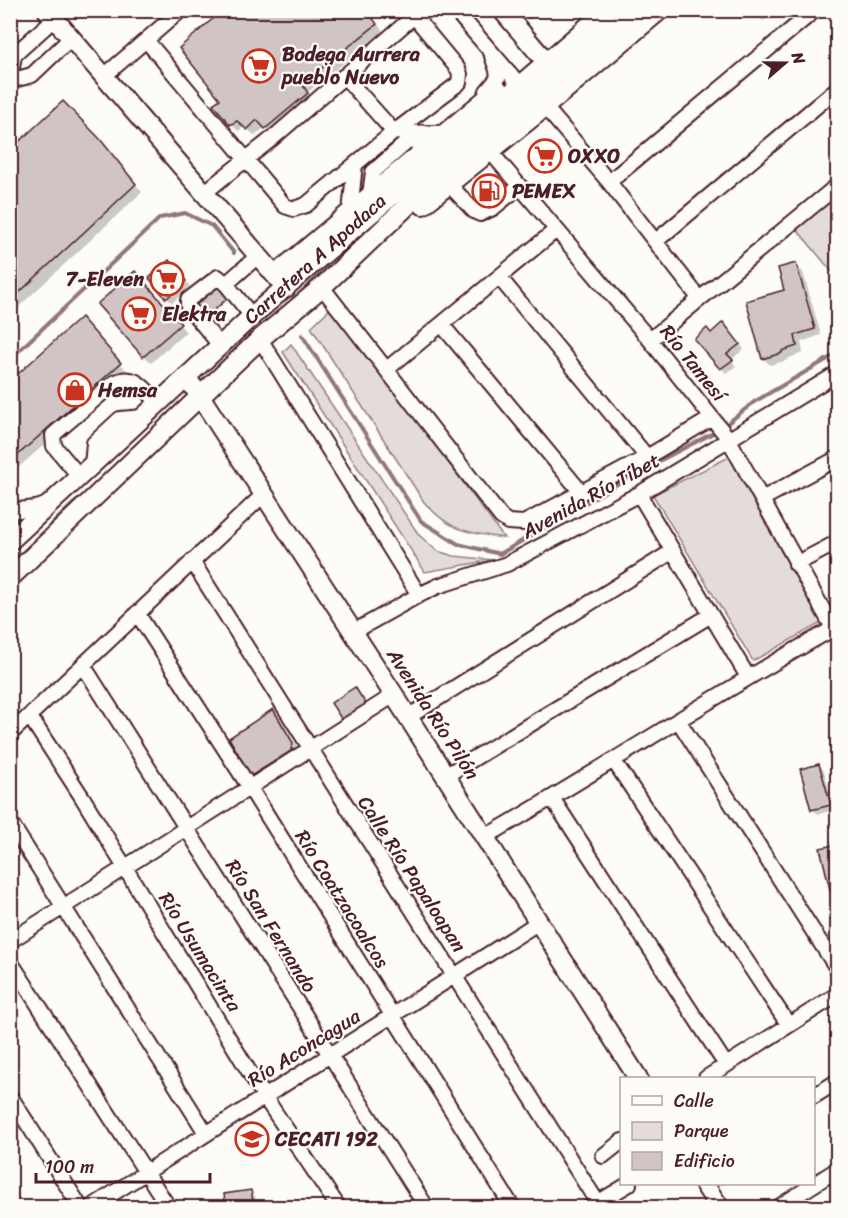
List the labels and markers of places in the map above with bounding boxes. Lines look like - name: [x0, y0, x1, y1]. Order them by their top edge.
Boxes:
- place label: Bodega Aurrera pueblo Nuevo: [280, 37, 421, 95]
- supermarket icon: Bodega Aurrera pueblo Nuevo: [241, 48, 277, 84]
- supermarket icon: OXXO: [527, 138, 563, 174]
- place label: OXXO: [568, 139, 620, 174]
- fuel station icon: PEMEX: [471, 173, 507, 209]
- place label: PEMEX: [512, 174, 576, 209]
- supermarket icon: 7-Eleven: [149, 261, 185, 297]
- place label: 7-Eleven: [66, 262, 144, 297]
- supermarket icon: Elektra: [121, 296, 157, 332]
- place label: Elektra: [162, 297, 227, 332]
- shop icon: Hemsa: [57, 372, 93, 408]
- place label: Hemsa: [97, 373, 158, 408]
- school or university icon: CECATI 192: [234, 1121, 270, 1157]
- place label: CECATI 192: [274, 1122, 378, 1157]

